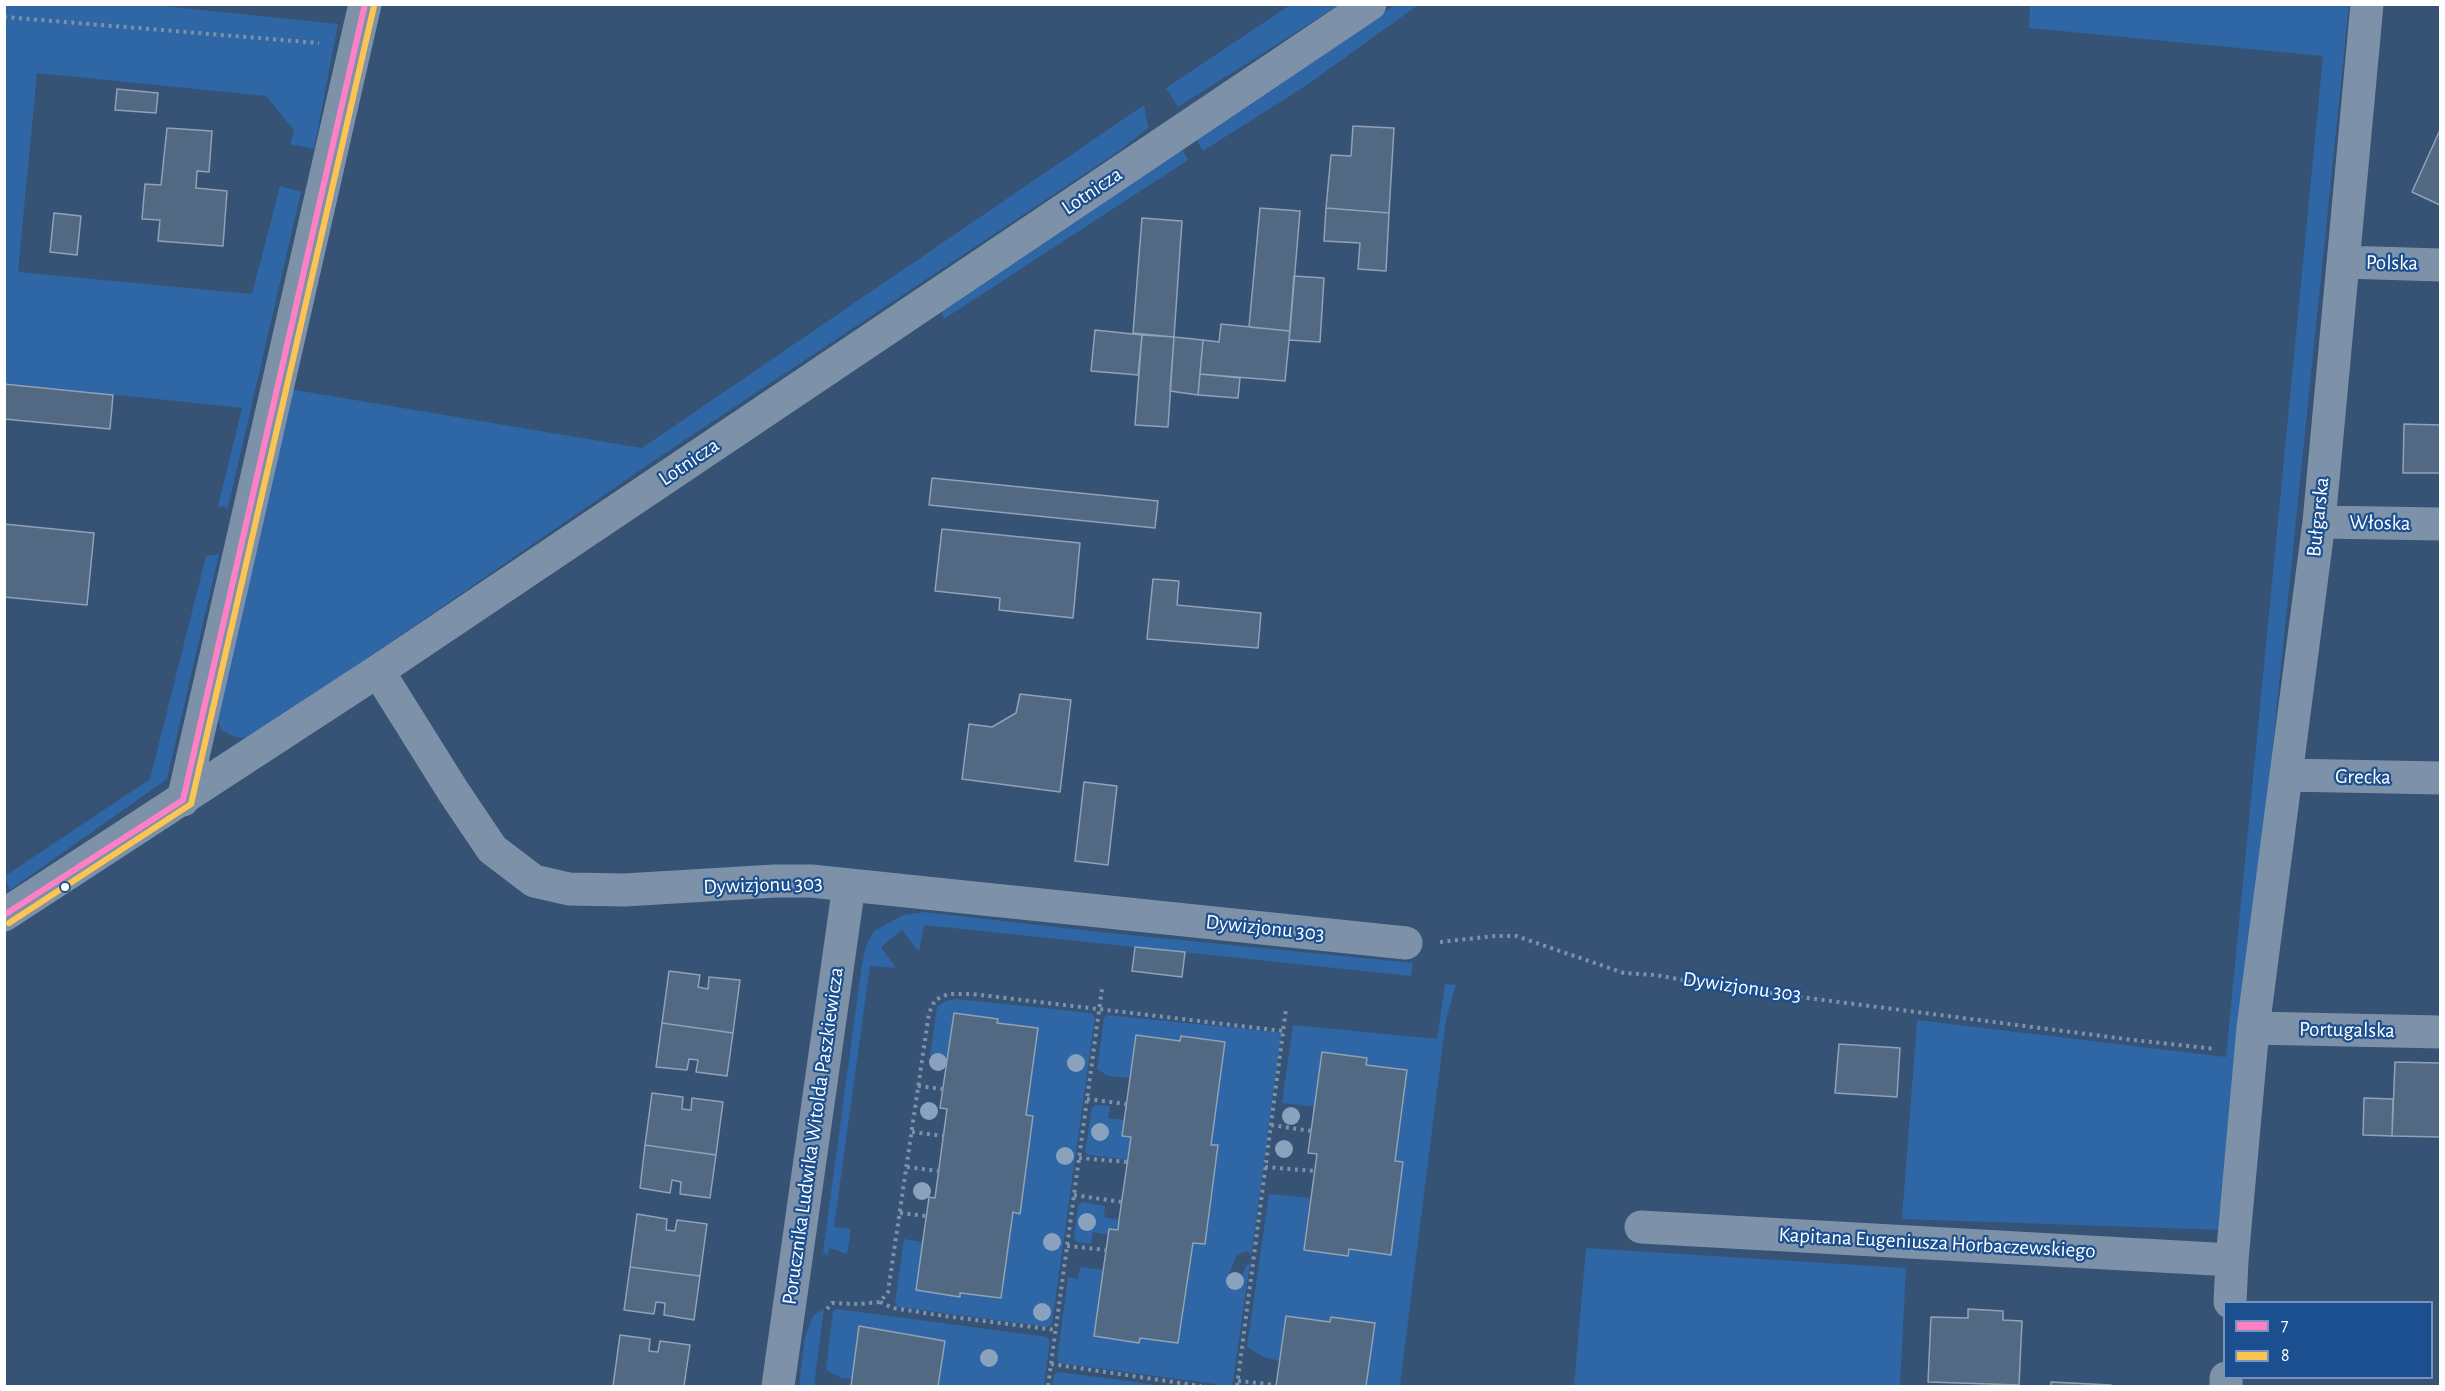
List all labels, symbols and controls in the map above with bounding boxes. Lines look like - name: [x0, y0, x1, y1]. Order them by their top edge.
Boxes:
- street label: Lotnicza: [1057, 162, 1127, 220]
- street label: Polska: [2366, 250, 2418, 276]
- street label: Lotnicza: [654, 433, 724, 491]
- street label: Bułgarska: [2301, 476, 2335, 558]
- street label: Włoska: [2349, 510, 2411, 536]
- street label: Grecka: [2335, 764, 2391, 790]
- street label: Dywizjonu 303: [703, 870, 823, 900]
- unlabelled marker: [59, 881, 71, 893]
- street label: Dywizjonu 303: [1204, 909, 1326, 947]
- street label: Porucznika Ludwika Witolda Paszkiewicza: [777, 966, 849, 1306]
- street label: Dywizjonu 303: [1681, 966, 1803, 1008]
- street label: Portugalska: [2299, 1017, 2395, 1043]
- street label: Kapitana Eugeniusza Horbaczewskiego: [1778, 1222, 2096, 1264]
- legend: [2223, 1301, 2433, 1379]
- text: 7: [2281, 1317, 2289, 1335]
- text: 8: [2281, 1347, 2290, 1365]

